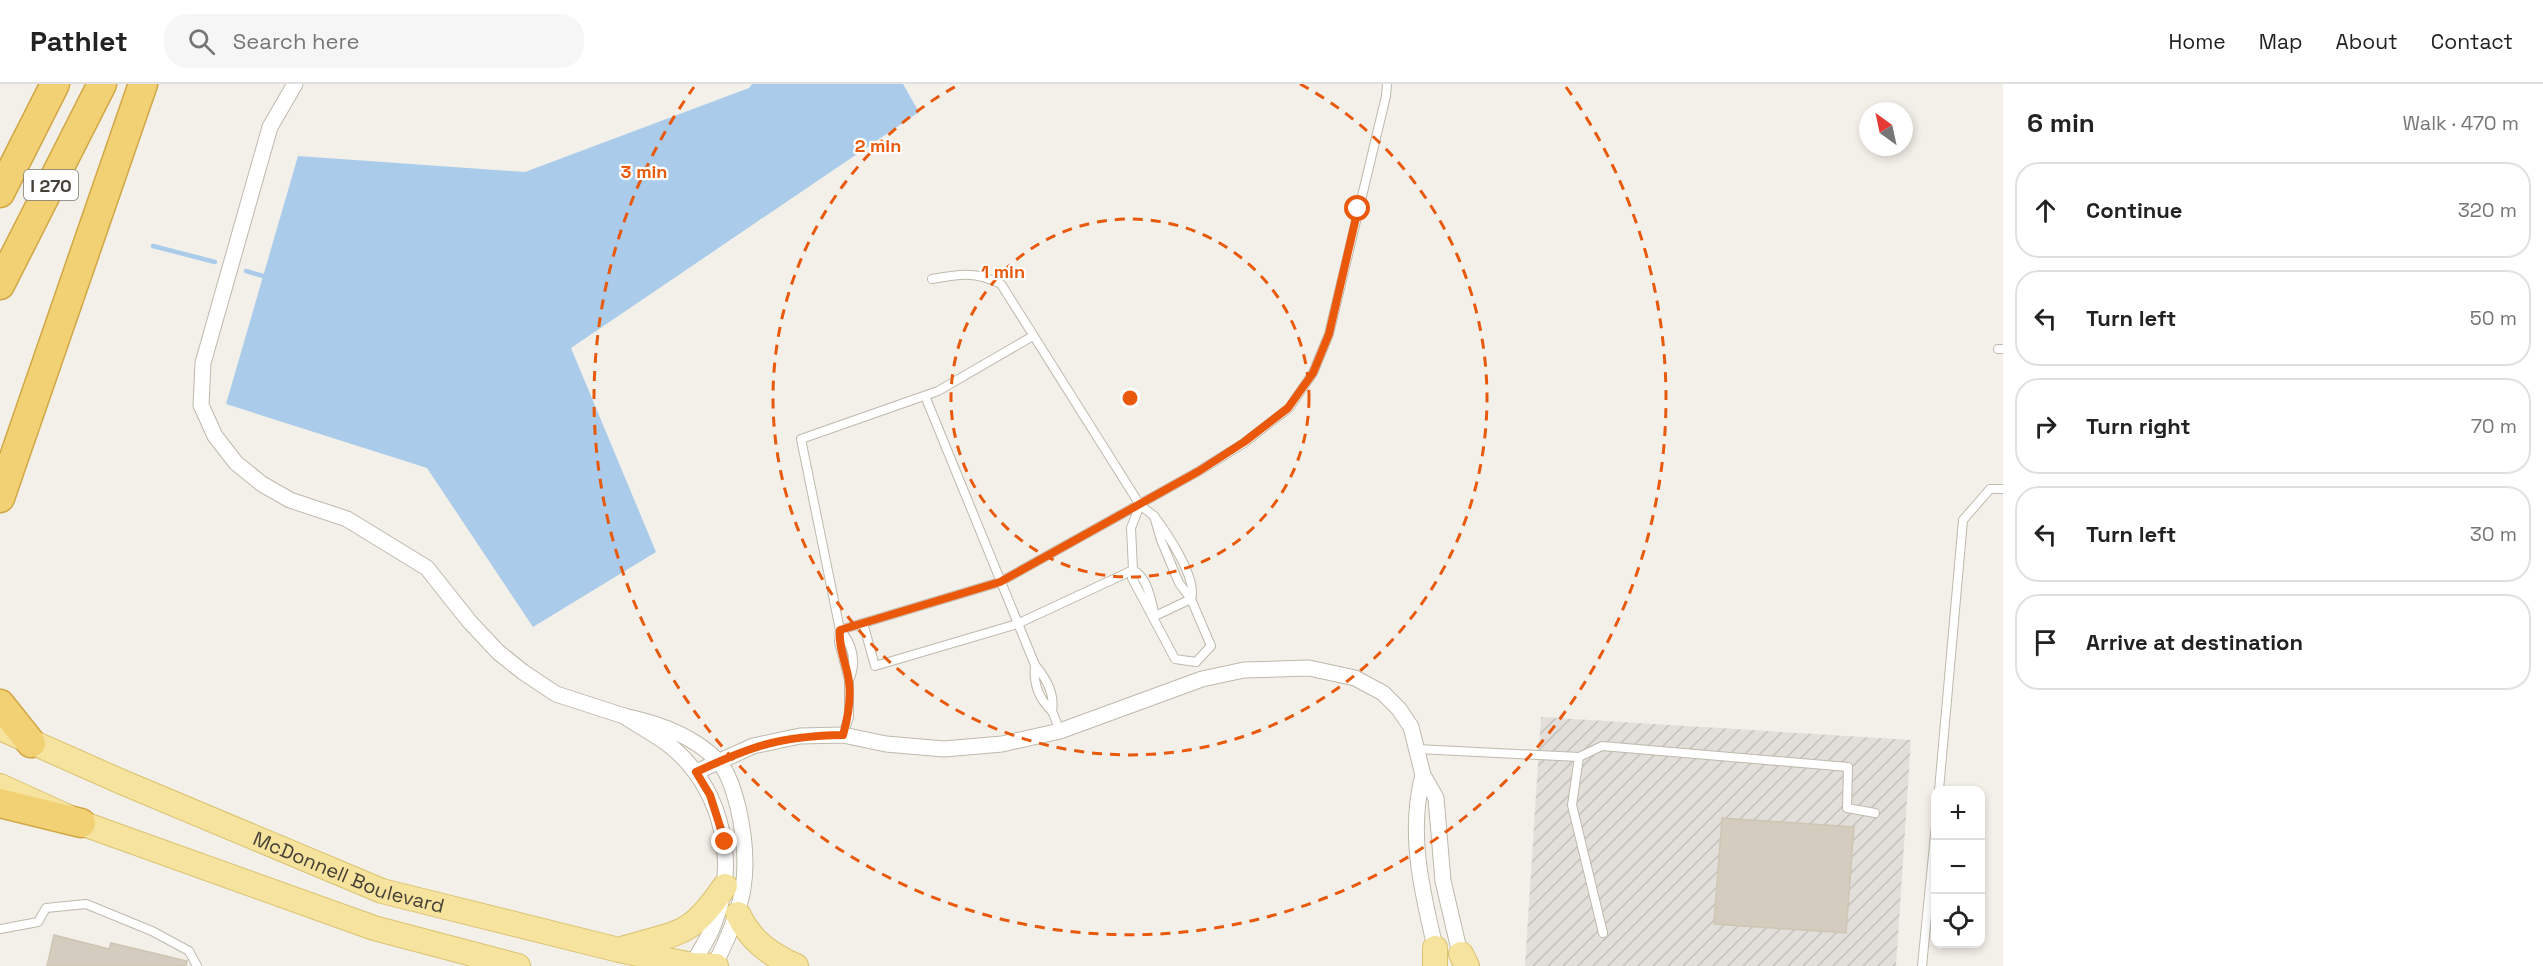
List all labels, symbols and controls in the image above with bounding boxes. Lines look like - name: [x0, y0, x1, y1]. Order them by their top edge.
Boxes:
- search box: [164, 14, 584, 68]
- text: Pathlet: [30, 23, 128, 59]
- icon: search: [185, 25, 218, 58]
- text: Search here: [233, 27, 360, 55]
- text: Home: [2168, 28, 2226, 55]
- text: Map: [2259, 28, 2303, 55]
- text: About: [2336, 28, 2398, 55]
- text: Contact: [2431, 28, 2513, 55]
- north arrow: [1859, 102, 1913, 156]
- text: 6 min: [2027, 106, 2095, 140]
- text: Walk · 470 m: [2402, 110, 2519, 136]
- text: 2 min: [855, 134, 901, 157]
- text: 3 min: [621, 160, 667, 183]
- road number: I 270: [24, 170, 78, 200]
- icon: ahead: [2029, 194, 2062, 227]
- route start: [1344, 195, 1370, 221]
- text: Continue: [2086, 196, 2182, 224]
- text: 320 m: [2458, 197, 2517, 223]
- text: 1 min: [981, 260, 1025, 283]
- icon: left: [2029, 302, 2062, 335]
- text: Turn left: [2086, 304, 2176, 332]
- text: 50 m: [2470, 305, 2517, 331]
- centre of rings: [1120, 388, 1140, 408]
- icon: right: [2029, 410, 2062, 443]
- text: Turn right: [2086, 412, 2191, 440]
- text: 70 m: [2471, 413, 2517, 439]
- icon: left: [2029, 518, 2062, 551]
- text: Turn left: [2086, 520, 2176, 548]
- text: 30 m: [2470, 521, 2517, 547]
- icon: arrive: [2029, 626, 2062, 659]
- text: Arrive at destination: [2086, 628, 2303, 656]
- map controls: [1931, 786, 1985, 948]
- button: +: [1931, 786, 1985, 840]
- street label: McDonnell Boulevard: [249, 825, 447, 919]
- route end: [711, 828, 737, 854]
- button: −: [1931, 840, 1985, 894]
- button: locate: [1931, 894, 1985, 948]

